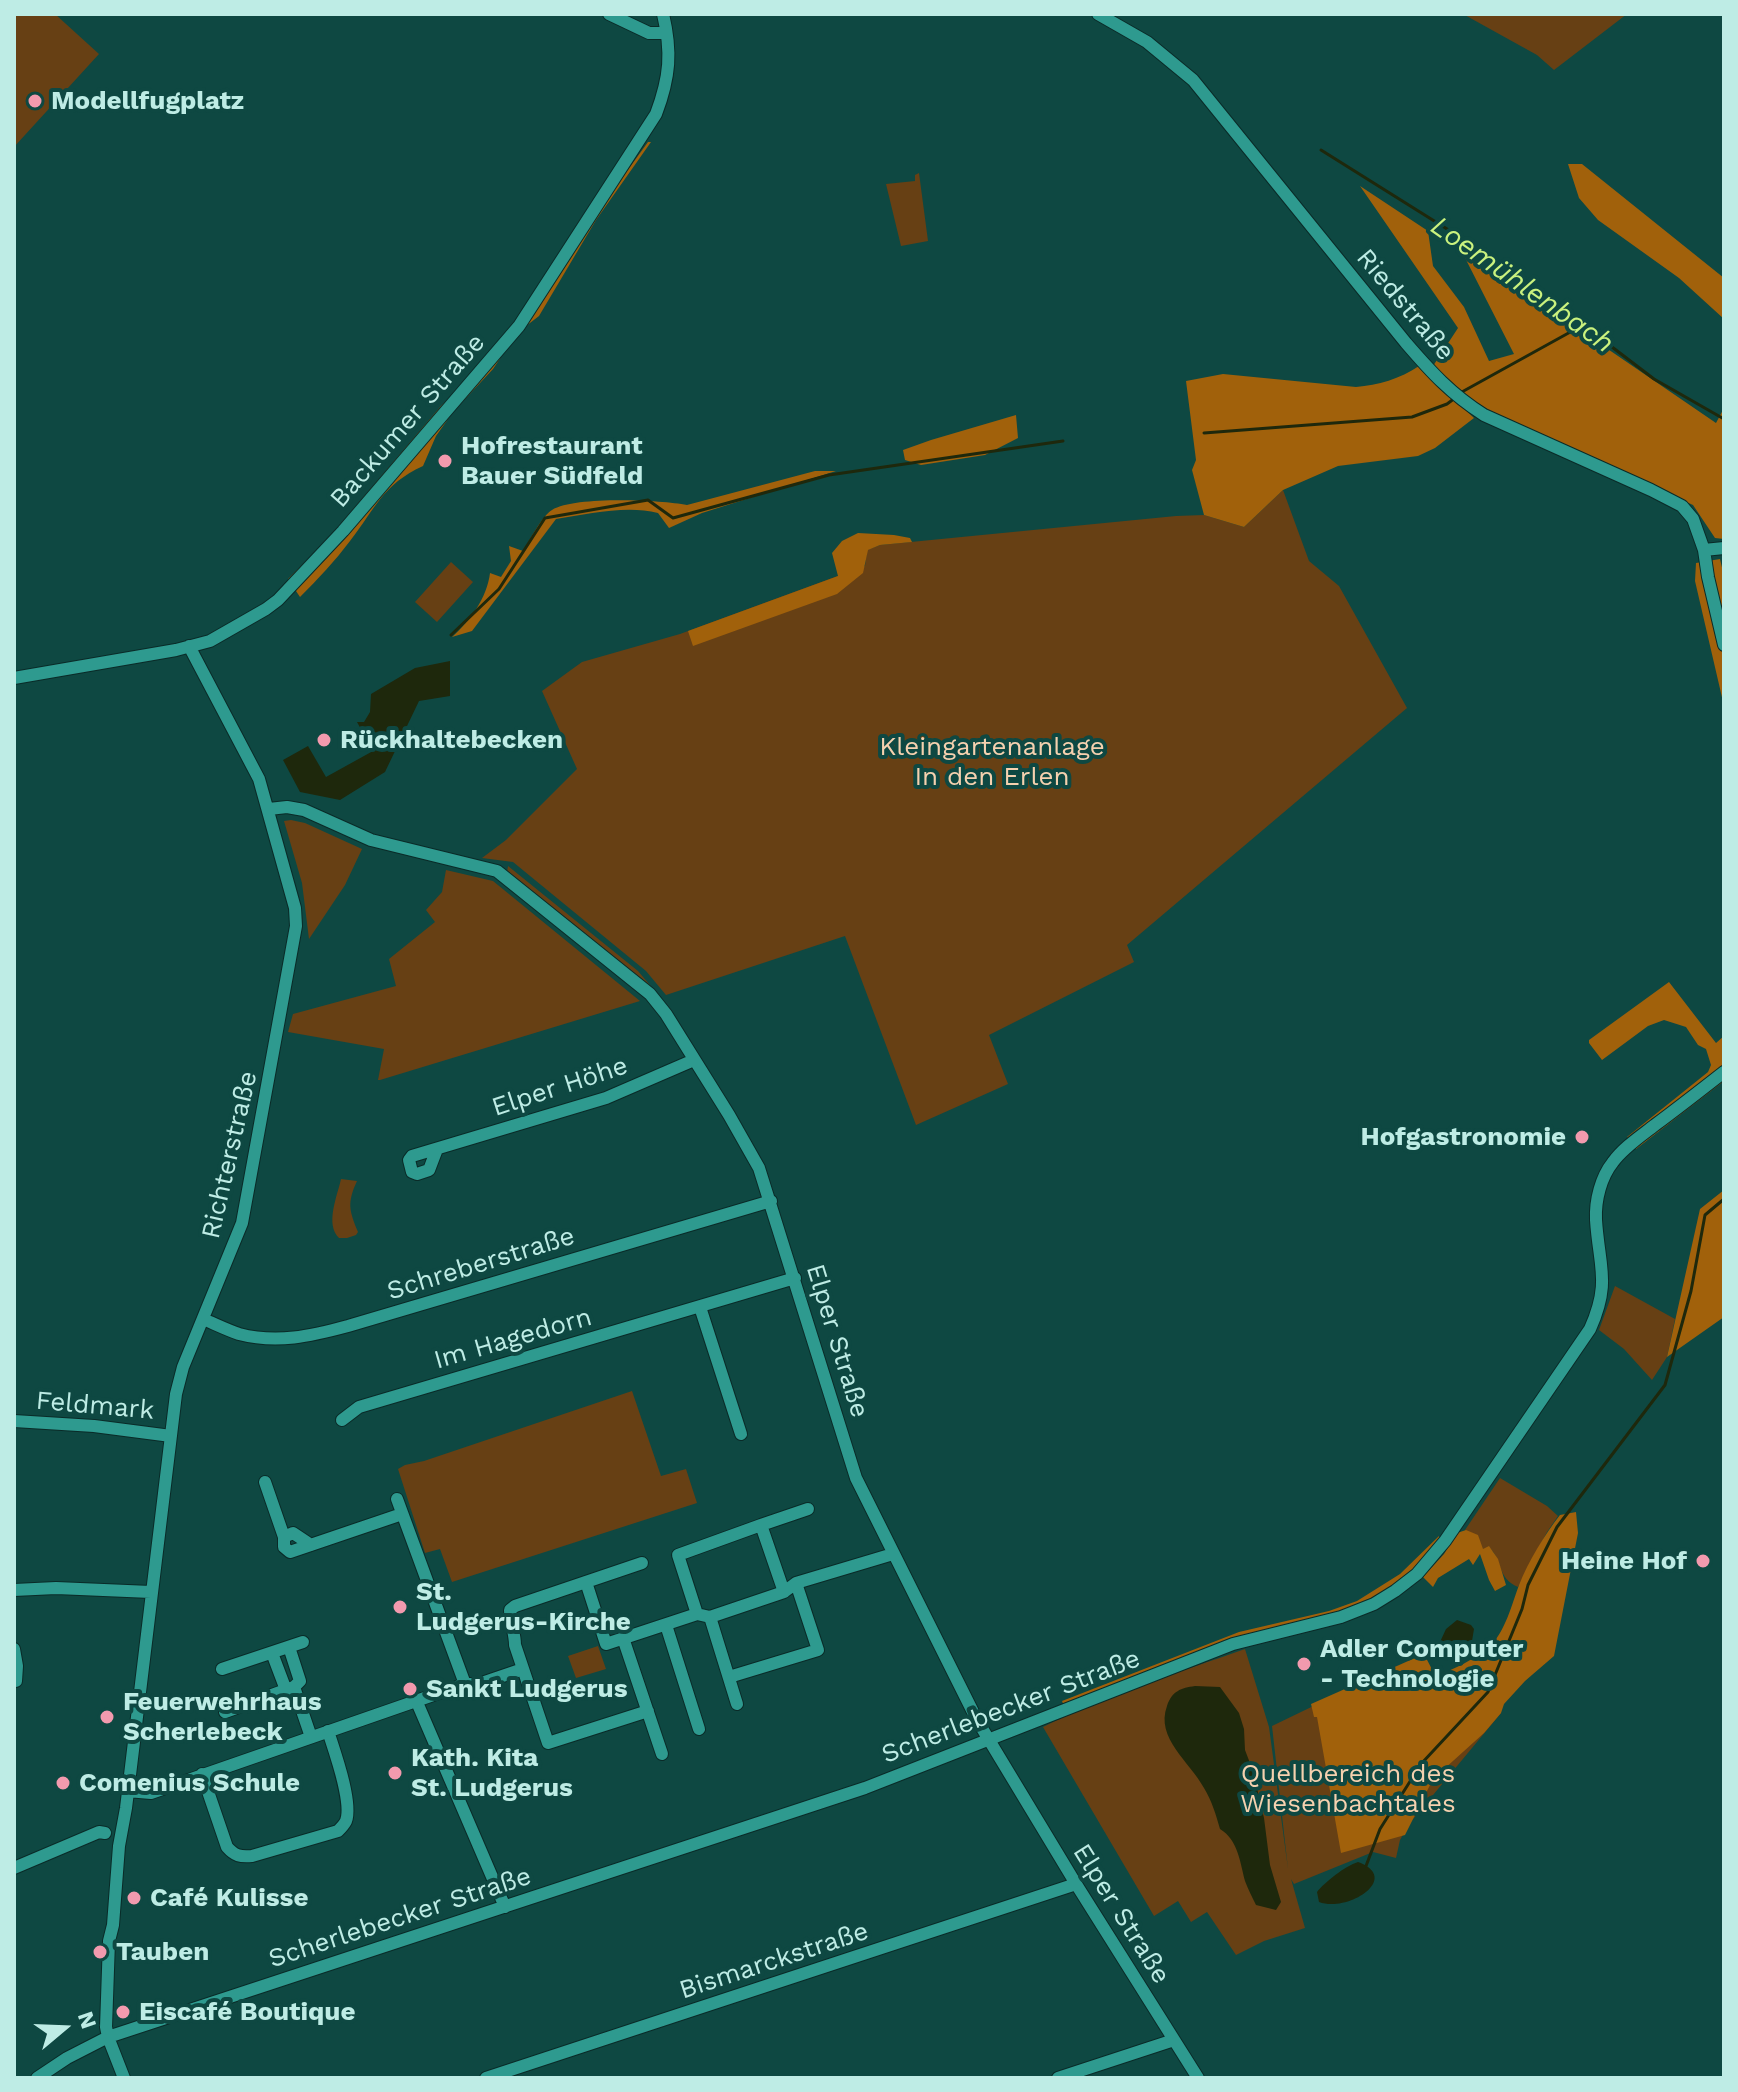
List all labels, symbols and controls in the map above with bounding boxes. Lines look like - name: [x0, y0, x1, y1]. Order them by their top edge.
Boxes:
- place label: Modellfugplatz: [51, 85, 244, 117]
- marker: Modellfugplatz: [26, 92, 44, 110]
- water label: Loemühlenbach: [1424, 209, 1620, 361]
- street label: Riedstraße: [1349, 243, 1461, 367]
- street label: Backumer Straße: [324, 328, 492, 514]
- place label: Hofrestaurant Bauer Südfeld: [461, 430, 643, 492]
- marker: Hofrestaurant Bauer Südfeld: [436, 452, 454, 470]
- place label: Rückhaltebecken: [340, 724, 563, 756]
- marker: Rückhaltebecken: [315, 731, 333, 749]
- park label: Kleingartenanlage In den Erlen: [879, 731, 1105, 792]
- street label: Elper Höhe: [488, 1050, 632, 1124]
- street label: Richterstraße: [196, 1068, 264, 1242]
- place label: Hofgastronomie: [1360, 1121, 1566, 1153]
- marker: Hofgastronomie: [1573, 1128, 1591, 1146]
- street label: Schreberstraße: [383, 1221, 579, 1307]
- street label: Elper Straße: [799, 1260, 875, 1422]
- street label: Im Hagedorn: [431, 1302, 595, 1376]
- street label: Feldmark: [35, 1385, 155, 1427]
- place label: Heine Hof: [1561, 1545, 1687, 1577]
- marker: Heine Hof: [1694, 1552, 1712, 1570]
- place label: St. Ludgerus-Kirche: [416, 1576, 631, 1638]
- marker: St. Ludgerus-Kirche: [391, 1598, 409, 1616]
- place label: Adler Computer - Technologie: [1320, 1633, 1523, 1694]
- street label: Scherlebecker Straße: [877, 1643, 1145, 1771]
- marker: Adler Computer - Technologie: [1295, 1655, 1313, 1673]
- place label: Sankt Ludgerus: [426, 1673, 627, 1705]
- marker: Sankt Ludgerus: [401, 1680, 419, 1698]
- place label: Feuerwehrhaus Scherlebeck: [123, 1686, 322, 1748]
- marker: Feuerwehrhaus Scherlebeck: [98, 1708, 116, 1726]
- place label: Kath. Kita St. Ludgerus: [411, 1742, 573, 1804]
- park label: Quellbereich des Wiesenbachtales: [1240, 1758, 1456, 1820]
- marker: Kath. Kita St. Ludgerus: [386, 1764, 404, 1782]
- place label: Comenius Schule: [79, 1767, 300, 1799]
- marker: Comenius Schule: [54, 1774, 72, 1792]
- street label: Elper Straße: [1066, 1838, 1176, 1990]
- street label: Scherlebecker Straße: [265, 1861, 535, 1975]
- place label: Café Kulisse: [150, 1882, 308, 1914]
- marker: Café Kulisse: [125, 1889, 143, 1907]
- street label: Bismarckstraße: [676, 1916, 872, 2006]
- place label: Tauben: [116, 1936, 209, 1968]
- marker: Tauben: [91, 1943, 109, 1961]
- north arrow: [24, 1988, 104, 2068]
- place label: Eiscafé Boutique: [139, 1996, 355, 2028]
- marker: Eiscafé Boutique: [114, 2003, 132, 2021]
- text: N: [73, 2008, 102, 2032]

